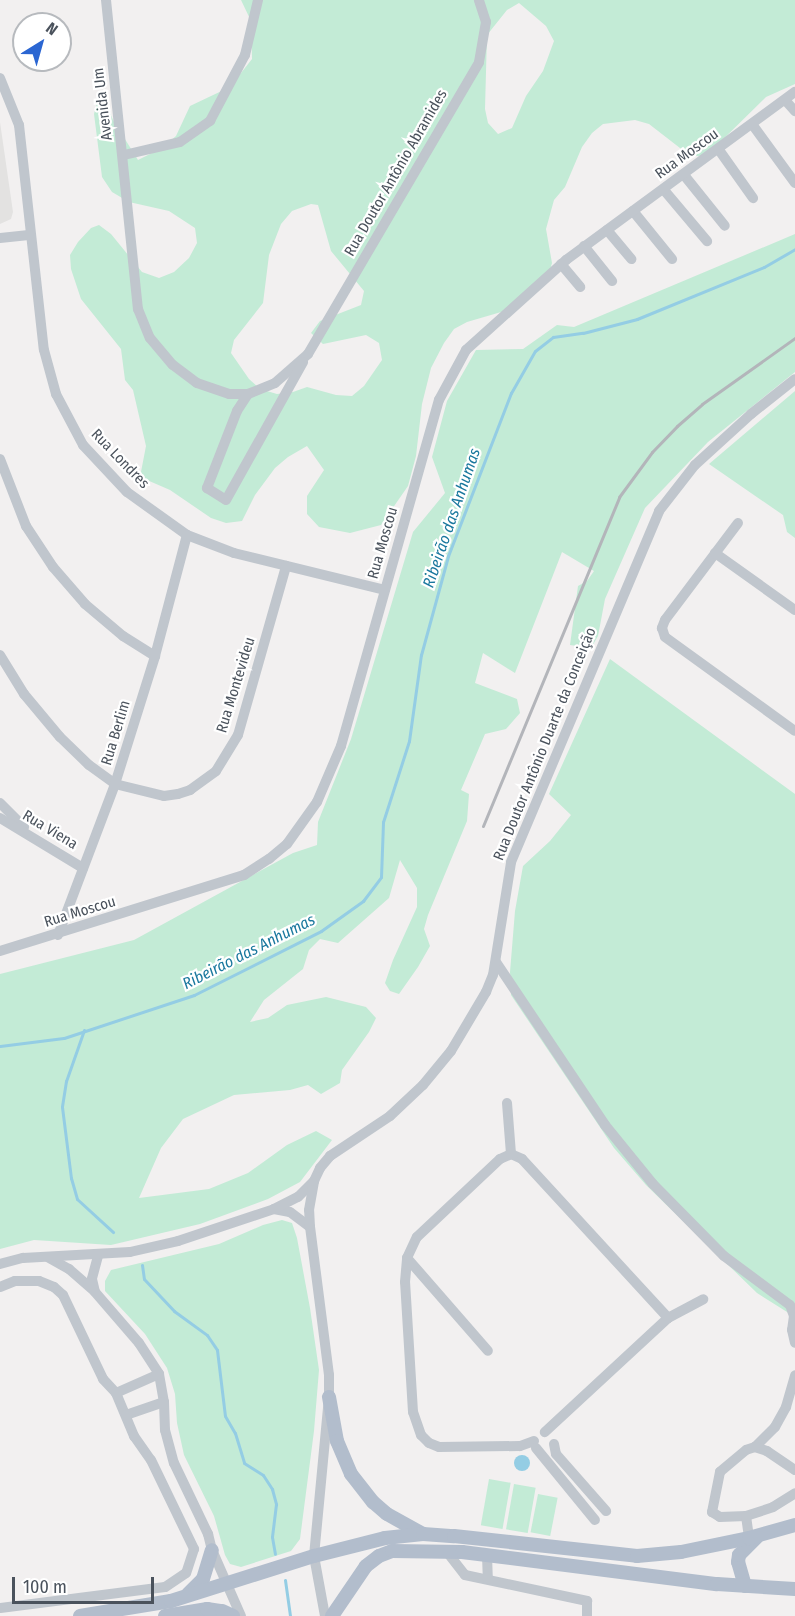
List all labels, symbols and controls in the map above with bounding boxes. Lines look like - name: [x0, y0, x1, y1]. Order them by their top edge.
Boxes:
- north arrow: [12, 12, 72, 72]
- text: N: [42, 18, 61, 39]
- street label: Avenida Um: [90, 67, 116, 141]
- street label: Rua Doutor Antônio Abramides: [341, 87, 451, 259]
- street label: Rua Moscou: [652, 125, 722, 183]
- street label: Rua Londres: [87, 426, 153, 492]
- water label: Ribeirão das Anhumas: [419, 446, 485, 590]
- street label: Rua Moscou: [364, 505, 402, 581]
- street label: Rua Doutor Antônio Duarte da Conceição: [490, 625, 600, 863]
- street label: Rua Montevideu: [213, 635, 259, 735]
- street label: Rua Berlim: [98, 698, 134, 768]
- street label: Rua Viena: [19, 807, 81, 853]
- street label: Rua Moscou: [42, 893, 118, 931]
- water label: Ribeirão das Anhumas: [180, 910, 318, 994]
- scale bar: [15, 1565, 158, 1603]
- text: 100 m: [23, 1576, 67, 1598]

